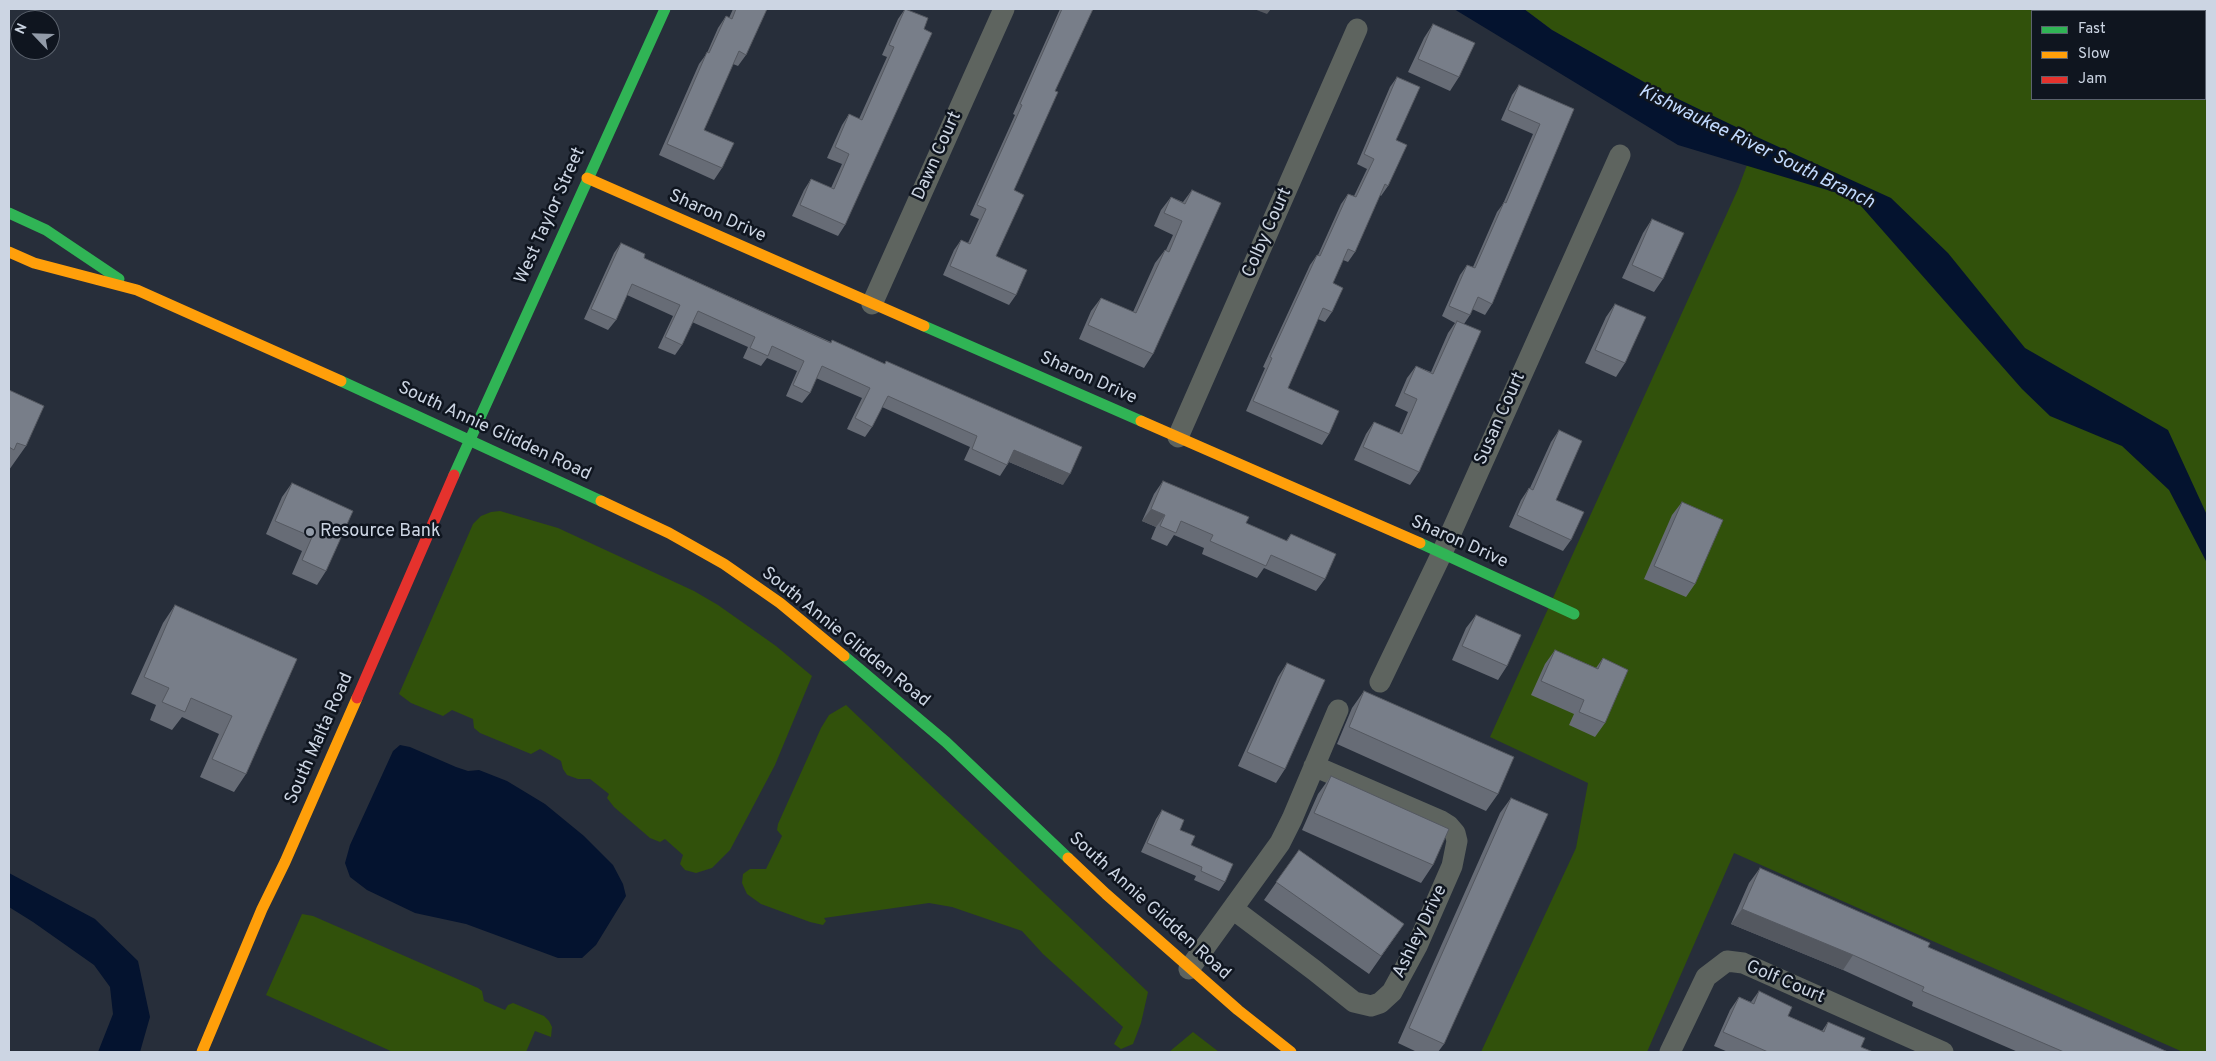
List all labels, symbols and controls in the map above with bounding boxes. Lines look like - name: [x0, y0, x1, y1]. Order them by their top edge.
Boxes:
- north arrow: [10, 10, 60, 60]
- legend: [2031, 10, 2206, 100]
- text: Fast: [2078, 20, 2106, 39]
- text: N: [12, 21, 32, 37]
- text: Slow: [2078, 45, 2110, 64]
- text: Jam: [2078, 70, 2107, 89]
- water label: Kishwaukee River South Branch: [1634, 81, 1878, 215]
- street label: Dawn Court: [909, 108, 967, 204]
- street label: West Taylor Street: [511, 144, 591, 288]
- street label: Colby Court: [1239, 185, 1297, 281]
- street label: Sharon Drive: [665, 186, 769, 248]
- street label: Sharon Drive: [1036, 348, 1140, 410]
- street label: Susan Court: [1471, 369, 1531, 469]
- street label: South Annie Glidden Road: [394, 378, 594, 486]
- street label: Sharon Drive: [1407, 512, 1511, 574]
- place label: Resource Bank: [320, 521, 441, 543]
- marker: Resource Bank: [304, 526, 316, 538]
- street label: South Annie Glidden Road: [756, 563, 934, 713]
- street label: South Malta Road: [281, 670, 359, 808]
- street label: South Annie Glidden Road: [1064, 829, 1234, 985]
- street label: Ashley Drive: [1389, 882, 1453, 982]
- street label: Golf Court: [1742, 957, 1828, 1009]

